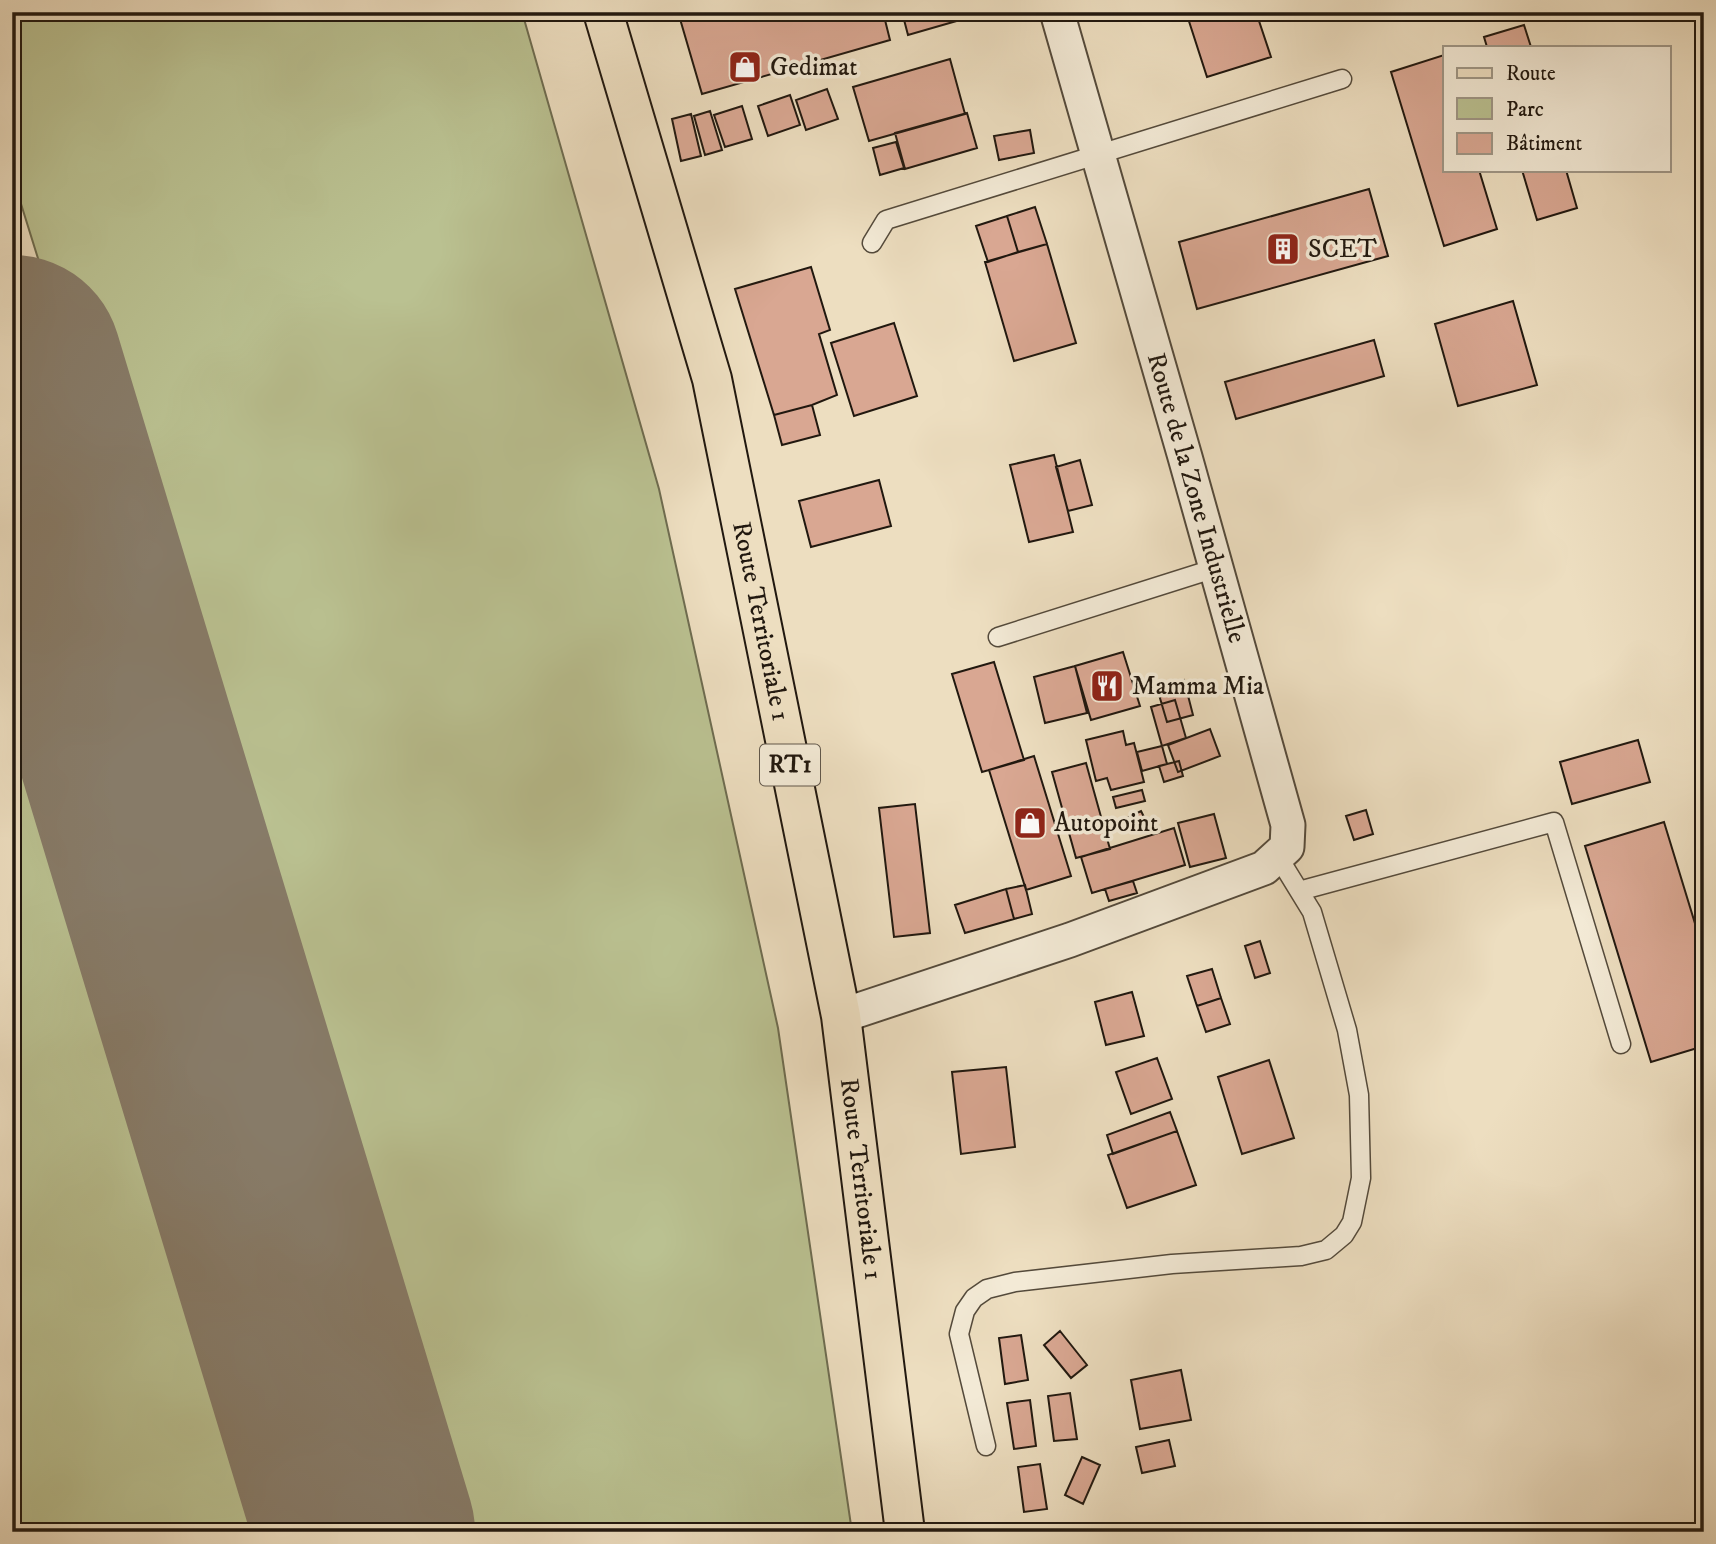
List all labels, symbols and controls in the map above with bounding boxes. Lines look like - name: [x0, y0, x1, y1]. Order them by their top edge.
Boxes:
- legend: [1443, 46, 1670, 172]
- shop icon: Gedimat: [726, 48, 764, 86]
- place label: Gedimat: [770, 51, 858, 84]
- text: Route: [1506, 61, 1556, 87]
- text: Parc: [1506, 97, 1544, 123]
- text: Bâtiment: [1506, 131, 1583, 157]
- building icon: SCET: [1264, 230, 1302, 268]
- place label: SCET: [1308, 233, 1377, 266]
- street label: Route de la Zone Industrielle: [1139, 349, 1253, 647]
- street label: Route Territoriale 1: [725, 519, 797, 724]
- restaurant icon: Mamma Mia: [1088, 667, 1126, 705]
- place label: Mamma Mia: [1132, 670, 1264, 703]
- road number: RT1: [760, 744, 820, 786]
- shop icon: Autopoint: [1011, 804, 1049, 842]
- place label: Autopoint: [1054, 807, 1158, 840]
- street label: Route Territoriale 1: [832, 1076, 890, 1282]

